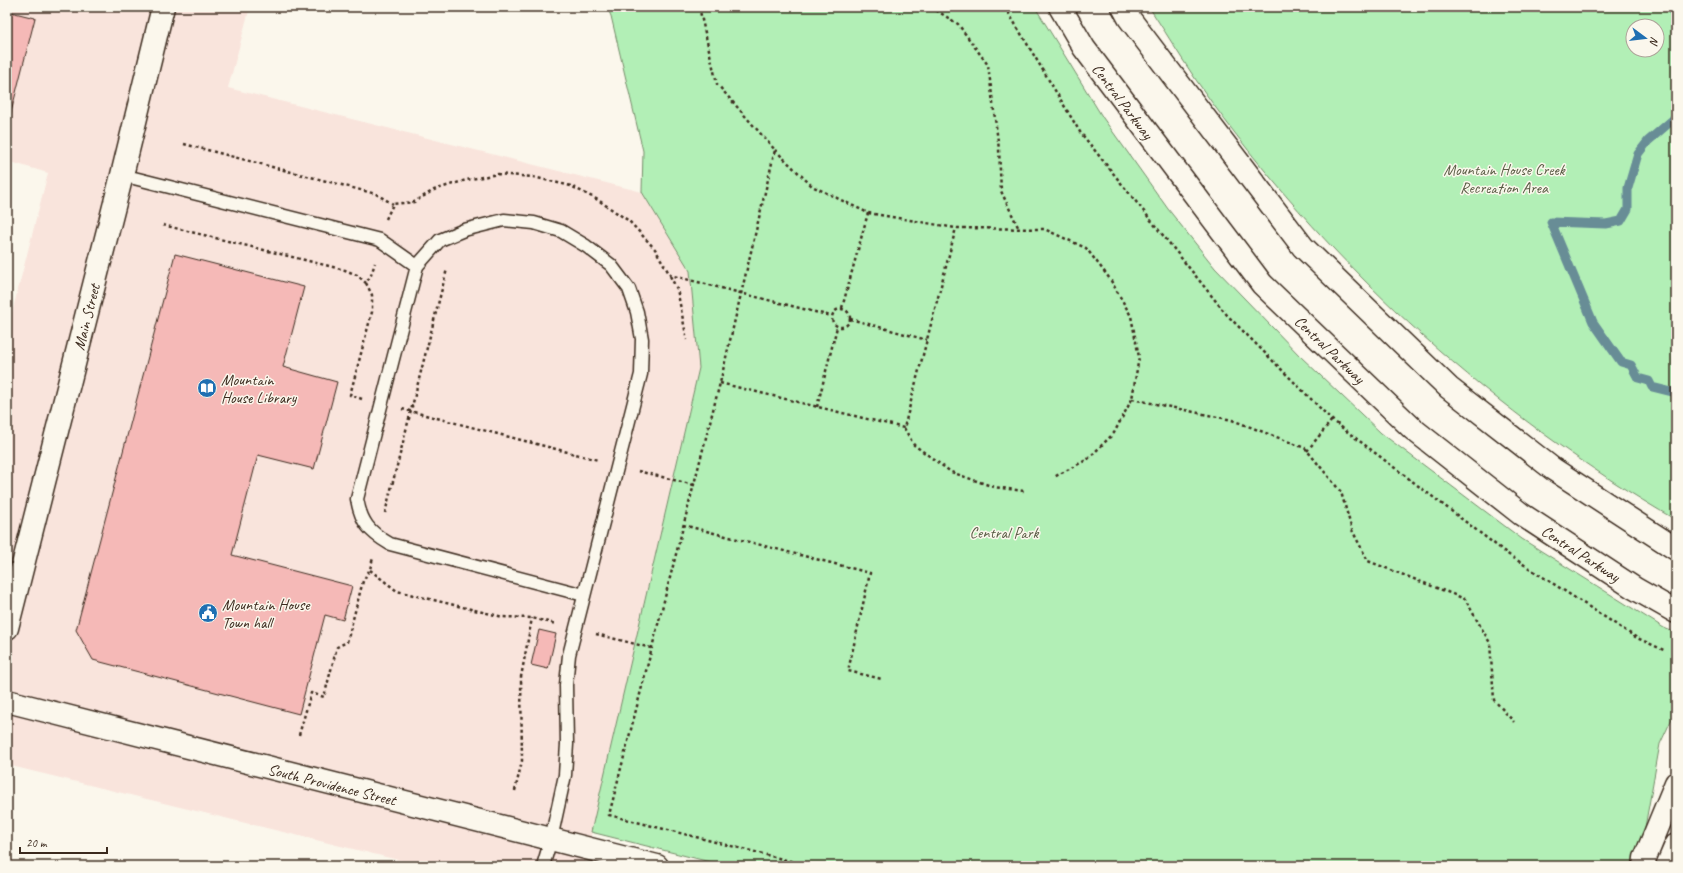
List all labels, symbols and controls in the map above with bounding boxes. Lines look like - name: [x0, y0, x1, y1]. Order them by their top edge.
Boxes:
- north arrow: [1625, 18, 1665, 58]
- text: N: [1646, 35, 1662, 48]
- street label: Central Parkway: [1087, 60, 1158, 145]
- park label: Mountain House Creek Recreation Area: [1443, 160, 1566, 198]
- street label: Main Street: [69, 281, 105, 352]
- street label: Central Parkway: [1290, 311, 1370, 389]
- place label: Mountain House Library: [221, 370, 298, 408]
- library icon: Mountain House Library: [196, 377, 218, 399]
- street label: Central Parkway: [1537, 521, 1625, 587]
- park label: Central Park: [970, 523, 1040, 543]
- place label: Mountain House Town hall: [222, 595, 311, 633]
- public building icon: Mountain House Town hall: [197, 602, 219, 624]
- street label: South Providence Street: [266, 759, 399, 811]
- scale bar: [20, 829, 107, 855]
- text: 20 m: [26, 835, 48, 851]

